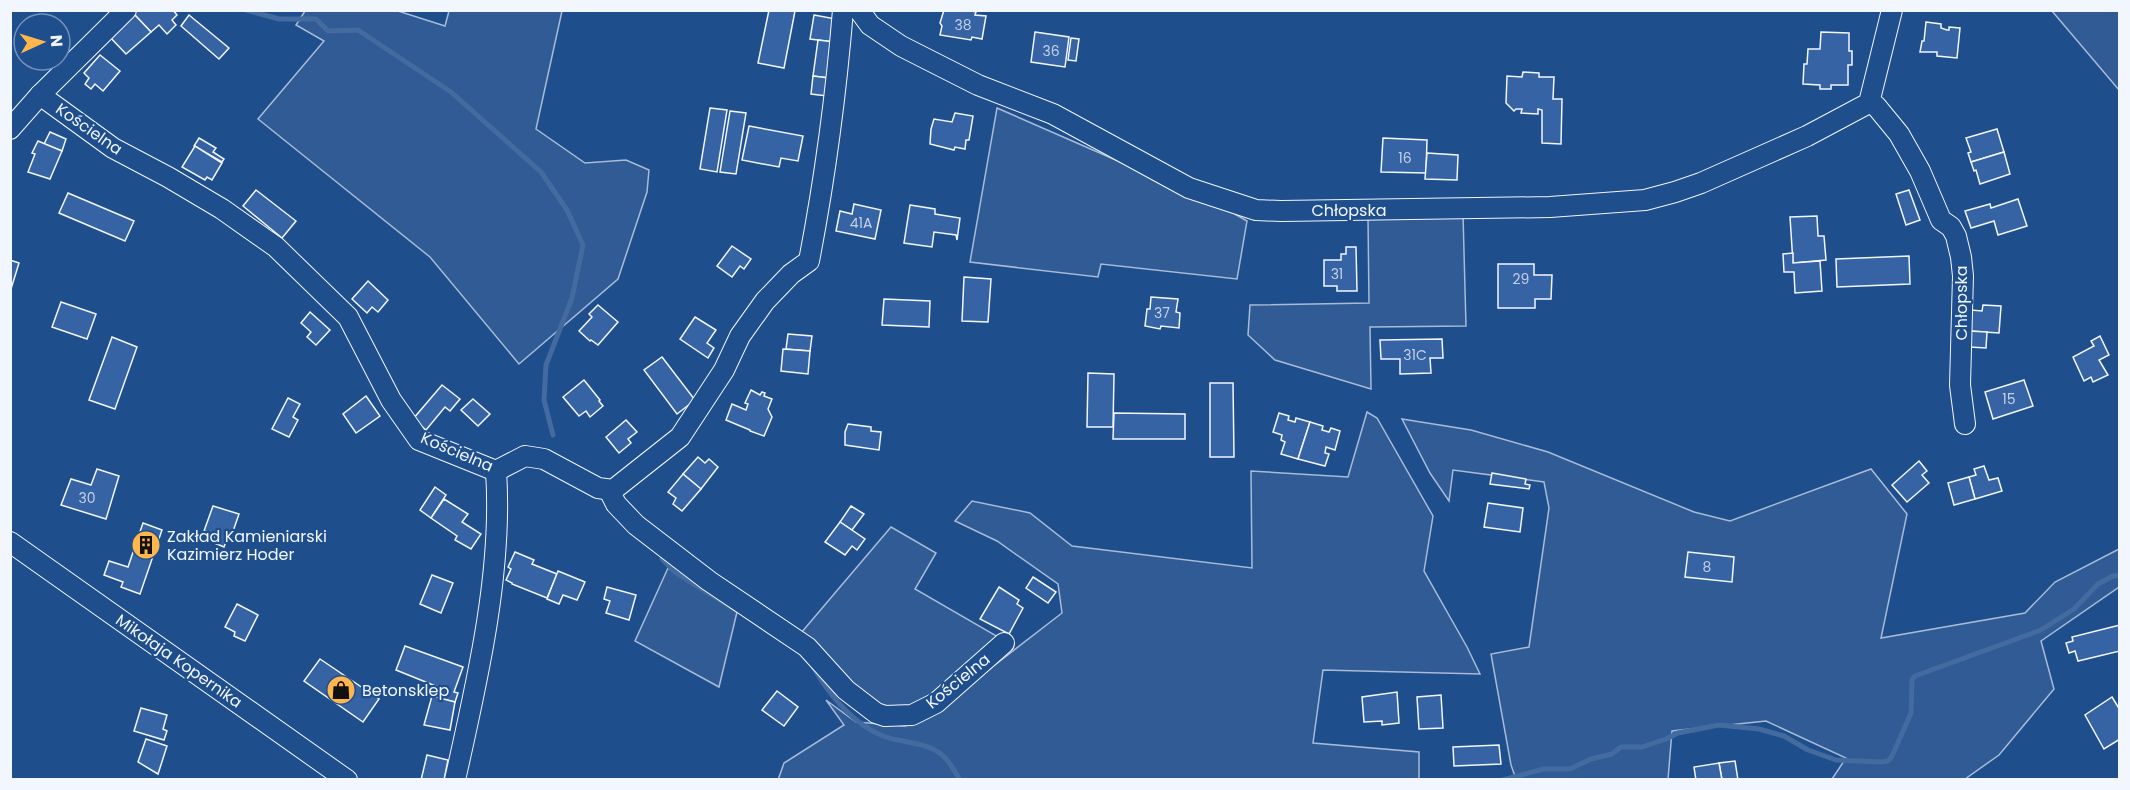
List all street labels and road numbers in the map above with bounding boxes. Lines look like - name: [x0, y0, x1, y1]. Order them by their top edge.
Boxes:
- street label: Kościelna: [51, 98, 127, 160]
- street label: Chłopska: [1311, 199, 1387, 222]
- street label: Chłopska: [1950, 265, 1973, 341]
- street label: Kościelna: [417, 426, 497, 478]
- street label: Mikołaja Kopernika: [111, 609, 247, 713]
- street label: Kościelna: [921, 648, 995, 714]

